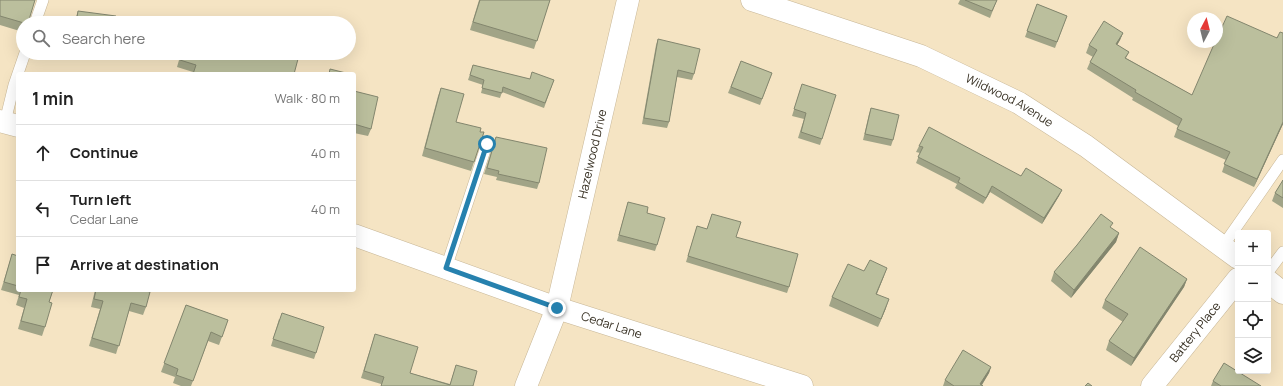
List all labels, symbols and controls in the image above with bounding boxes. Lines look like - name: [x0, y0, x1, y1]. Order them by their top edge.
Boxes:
- north arrow: [1187, 12, 1223, 48]
- search box: [16, 16, 356, 60]
- icon: search: [30, 27, 52, 49]
- text: Search here: [62, 28, 145, 49]
- street label: Wildwood Avenue: [963, 70, 1057, 131]
- text: 1 min: [32, 87, 74, 110]
- text: Walk · 80 m: [274, 89, 340, 107]
- street label: Hazelwood Drive: [573, 107, 611, 200]
- route start: [478, 135, 496, 153]
- icon: ahead: [32, 142, 54, 164]
- text: Continue: [70, 142, 138, 163]
- text: 40 m: [311, 144, 340, 162]
- text: Turn left: [70, 189, 132, 210]
- icon: left: [32, 198, 54, 220]
- text: 40 m: [311, 200, 340, 218]
- text: Cedar Lane: [70, 210, 138, 228]
- map controls: [1235, 230, 1271, 374]
- button: +: [1235, 230, 1271, 266]
- icon: arrive: [32, 254, 54, 276]
- text: Arrive at destination: [70, 254, 219, 275]
- button: −: [1235, 266, 1271, 302]
- street label: Battery Place: [1165, 298, 1224, 366]
- route end: [548, 299, 566, 317]
- button: locate: [1235, 302, 1271, 338]
- street label: Cedar Lane: [579, 307, 644, 343]
- button: layers: [1235, 338, 1271, 374]

